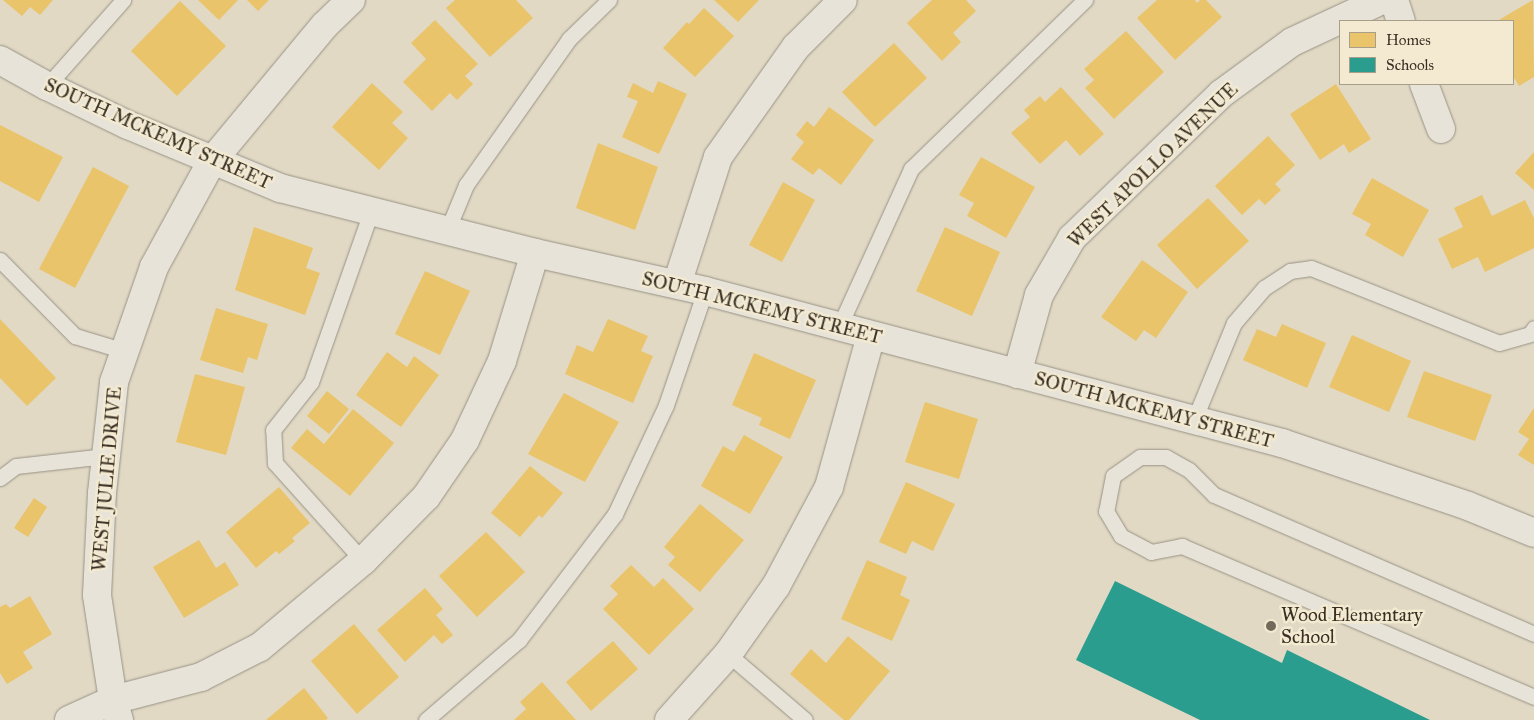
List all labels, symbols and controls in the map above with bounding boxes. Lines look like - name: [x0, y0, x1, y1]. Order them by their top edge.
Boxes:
- legend: [1339, 20, 1514, 85]
- text: Homes: [1386, 31, 1431, 49]
- text: Schools: [1386, 56, 1434, 74]
- street label: SOUTH MCKEMY STREET: [41, 73, 275, 195]
- street label: WEST APOLLO AVENUE: [1063, 78, 1243, 252]
- street label: SOUTH MCKEMY STREET: [640, 267, 884, 349]
- street label: SOUTH MCKEMY STREET: [1032, 367, 1276, 453]
- street label: WEST JULIE DRIVE: [88, 386, 126, 572]
- place label: Wood Elementary School: [1281, 604, 1423, 648]
- marker: Wood Elementary School: [1265, 620, 1277, 632]

